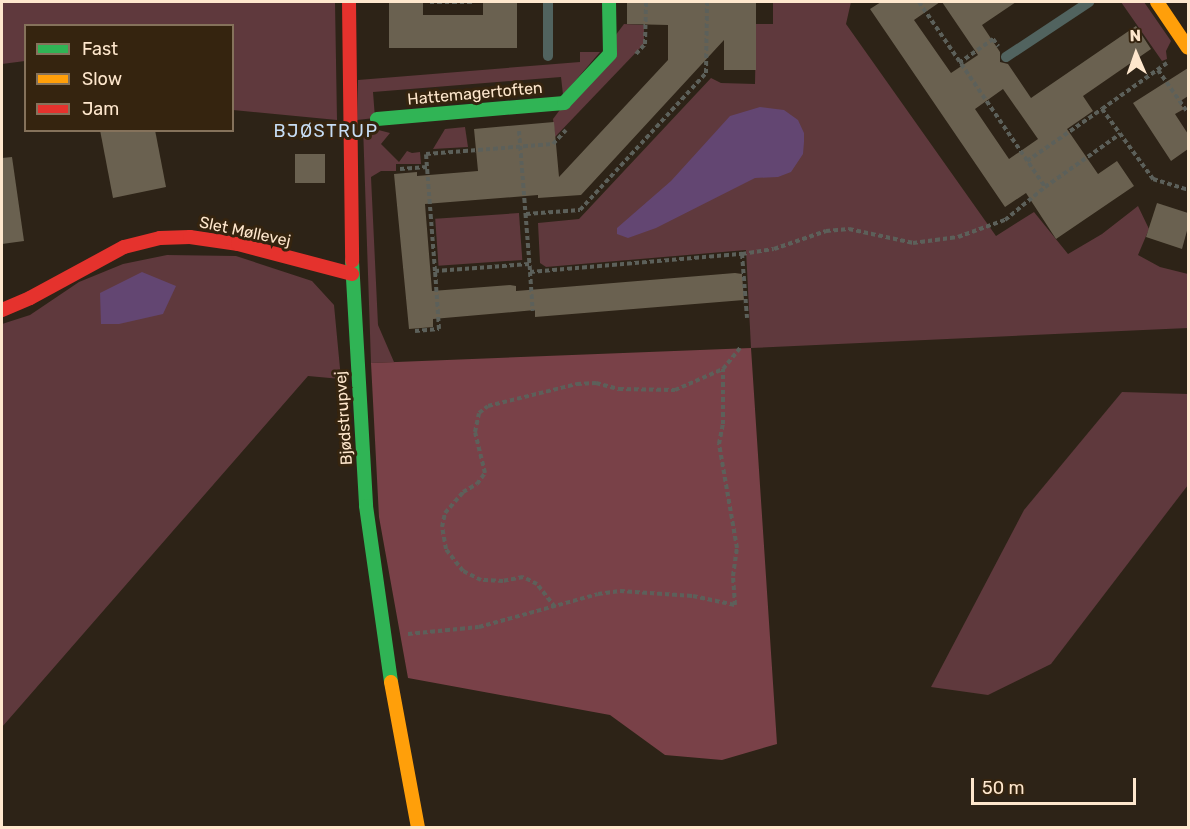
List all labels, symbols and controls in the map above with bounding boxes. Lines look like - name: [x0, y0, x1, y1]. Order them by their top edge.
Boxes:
- legend: [24, 24, 234, 132]
- north arrow: [1106, 24, 1166, 84]
- text: N: [1129, 26, 1141, 45]
- text: Fast: [82, 38, 118, 60]
- text: Slow: [82, 68, 122, 90]
- street label: Hattemagertoften: [407, 79, 543, 109]
- text: Jam: [82, 98, 119, 120]
- district label: BJØSTRUP: [273, 120, 379, 142]
- street label: Slet Møllevej: [198, 213, 292, 251]
- street label: Bjødstrupvej: [331, 370, 357, 466]
- scale bar: [974, 766, 1139, 804]
- text: 50 m: [982, 777, 1025, 799]

